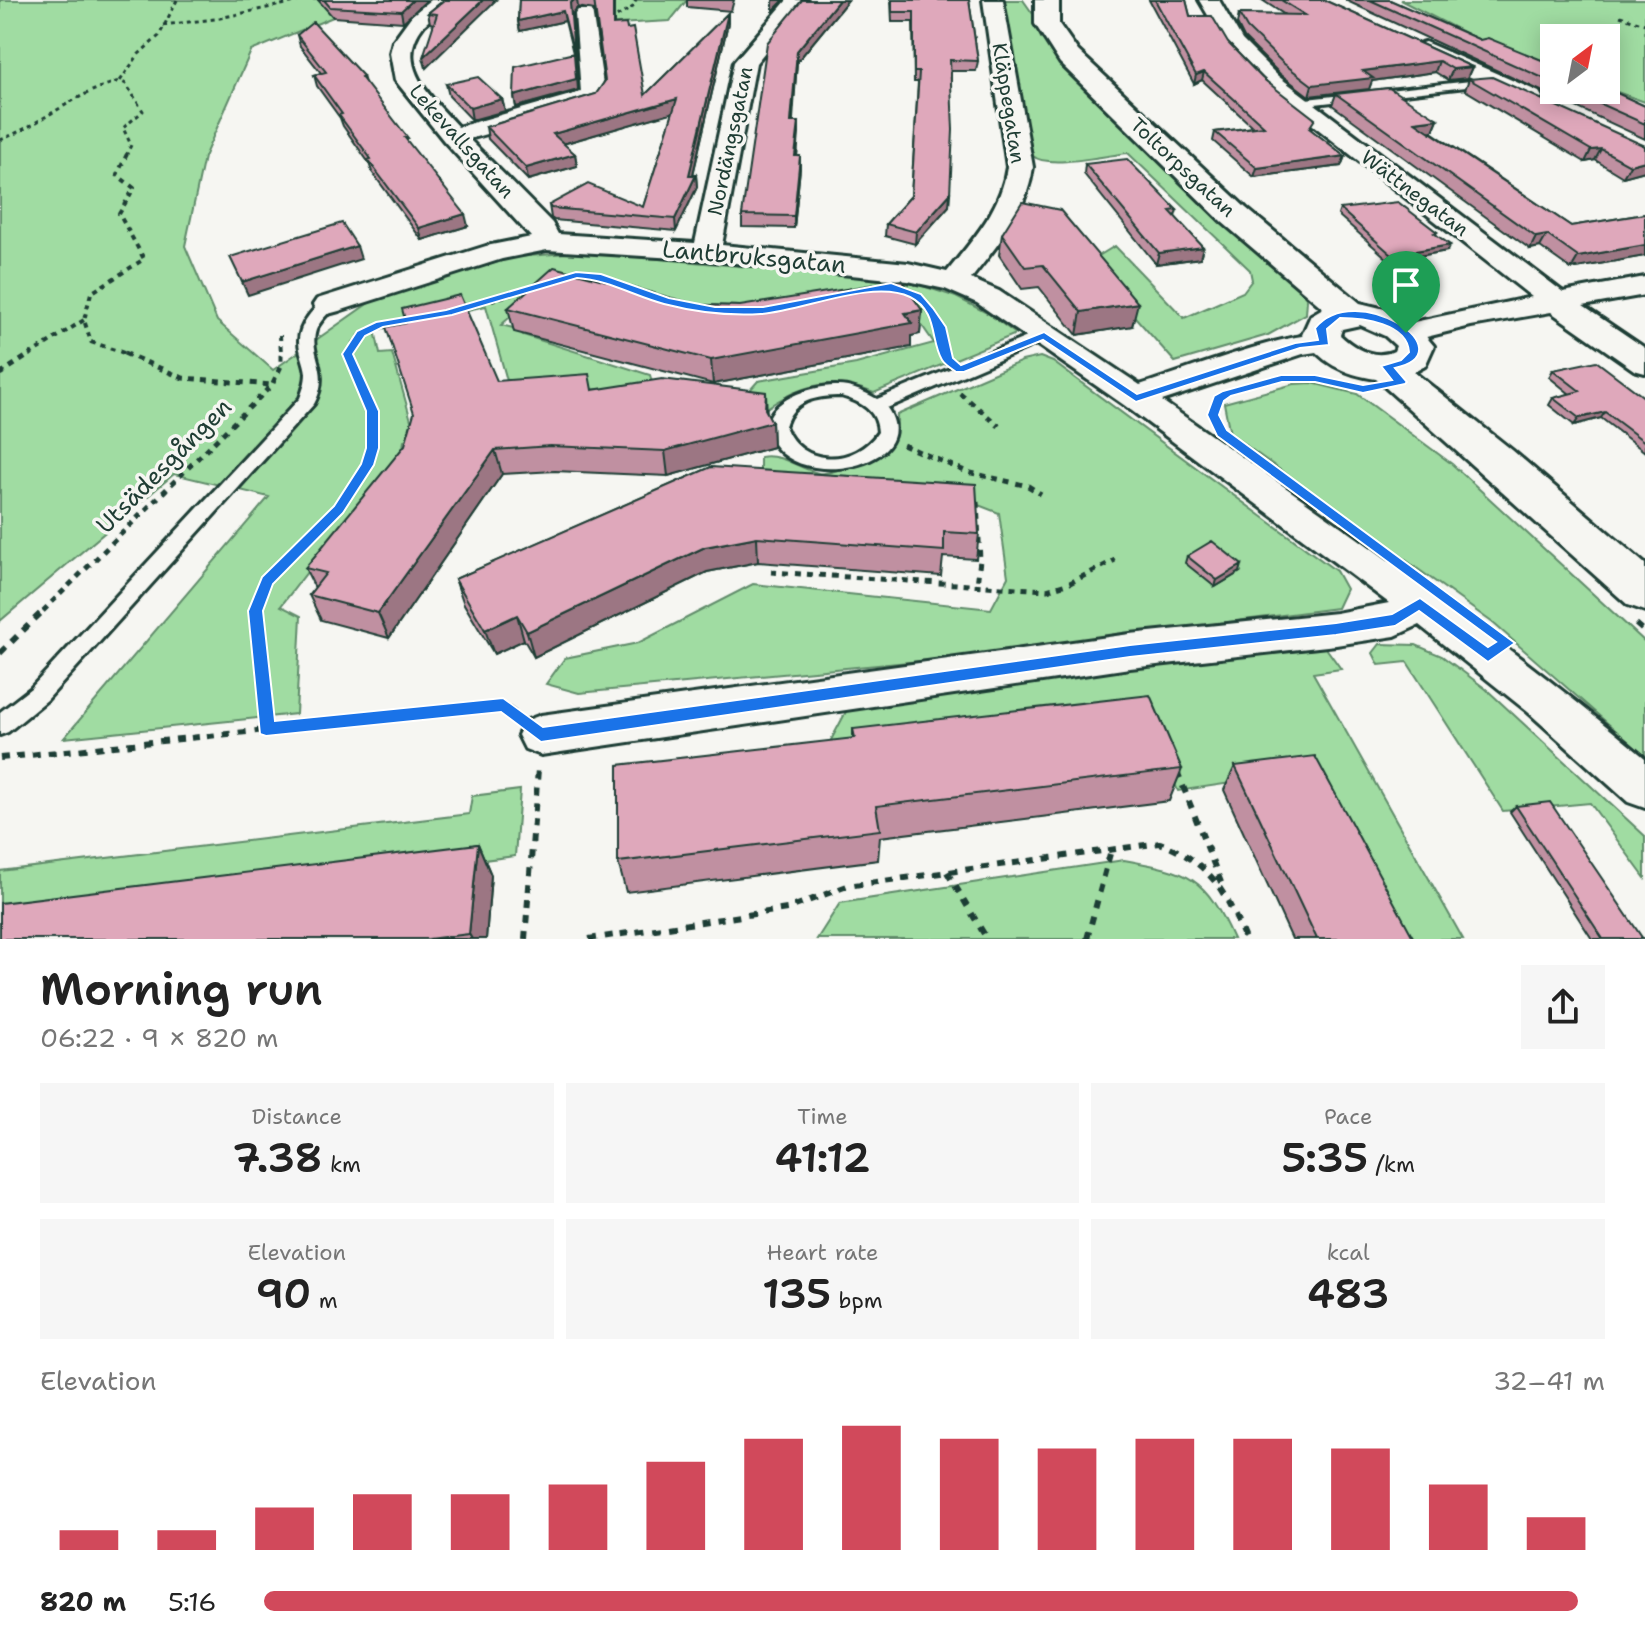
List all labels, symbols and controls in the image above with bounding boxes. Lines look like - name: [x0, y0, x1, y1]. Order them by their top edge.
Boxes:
- north arrow: [1540, 24, 1620, 104]
- map controls: [1540, 24, 1620, 104]
- street label: Kläppegatan: [987, 41, 1031, 165]
- street label: Nordängsgatan: [702, 64, 758, 218]
- street label: Lekevallsgatan: [404, 78, 520, 204]
- street label: Toltorpsgatan: [1125, 112, 1241, 222]
- street label: Wättnegatan: [1356, 144, 1474, 242]
- street label: Lantbruksgatan: [661, 233, 847, 281]
- pin: [1372, 251, 1440, 333]
- icon: arrive: [1384, 263, 1428, 307]
- street label: Utsädesgången: [89, 391, 239, 541]
- text: Morning run: [40, 960, 323, 1019]
- button: share: [1521, 965, 1605, 1049]
- text: 06:22 · 9 × 820 m: [40, 1020, 279, 1055]
- text: Distance: [252, 1102, 342, 1131]
- text: Time: [797, 1102, 848, 1131]
- text: Pace: [1324, 1102, 1372, 1131]
- text: 7.38: [233, 1131, 322, 1185]
- text: 41:12: [775, 1131, 870, 1185]
- text: 5:35: [1281, 1131, 1368, 1185]
- text: km: [322, 1150, 361, 1179]
- text: /km: [1368, 1150, 1415, 1179]
- text: Elevation: [248, 1238, 346, 1267]
- text: Heart rate: [766, 1238, 879, 1267]
- text: kcal: [1327, 1238, 1370, 1267]
- text: 90: [256, 1267, 311, 1321]
- text: 135: [762, 1267, 831, 1321]
- text: 483: [1307, 1267, 1389, 1321]
- text: m: [311, 1286, 338, 1315]
- text: bpm: [831, 1286, 883, 1315]
- text: Elevation: [40, 1363, 156, 1398]
- text: 32–41 m: [1493, 1363, 1605, 1398]
- text: 820 m: [40, 1584, 126, 1619]
- text: 5:16: [168, 1584, 216, 1619]

